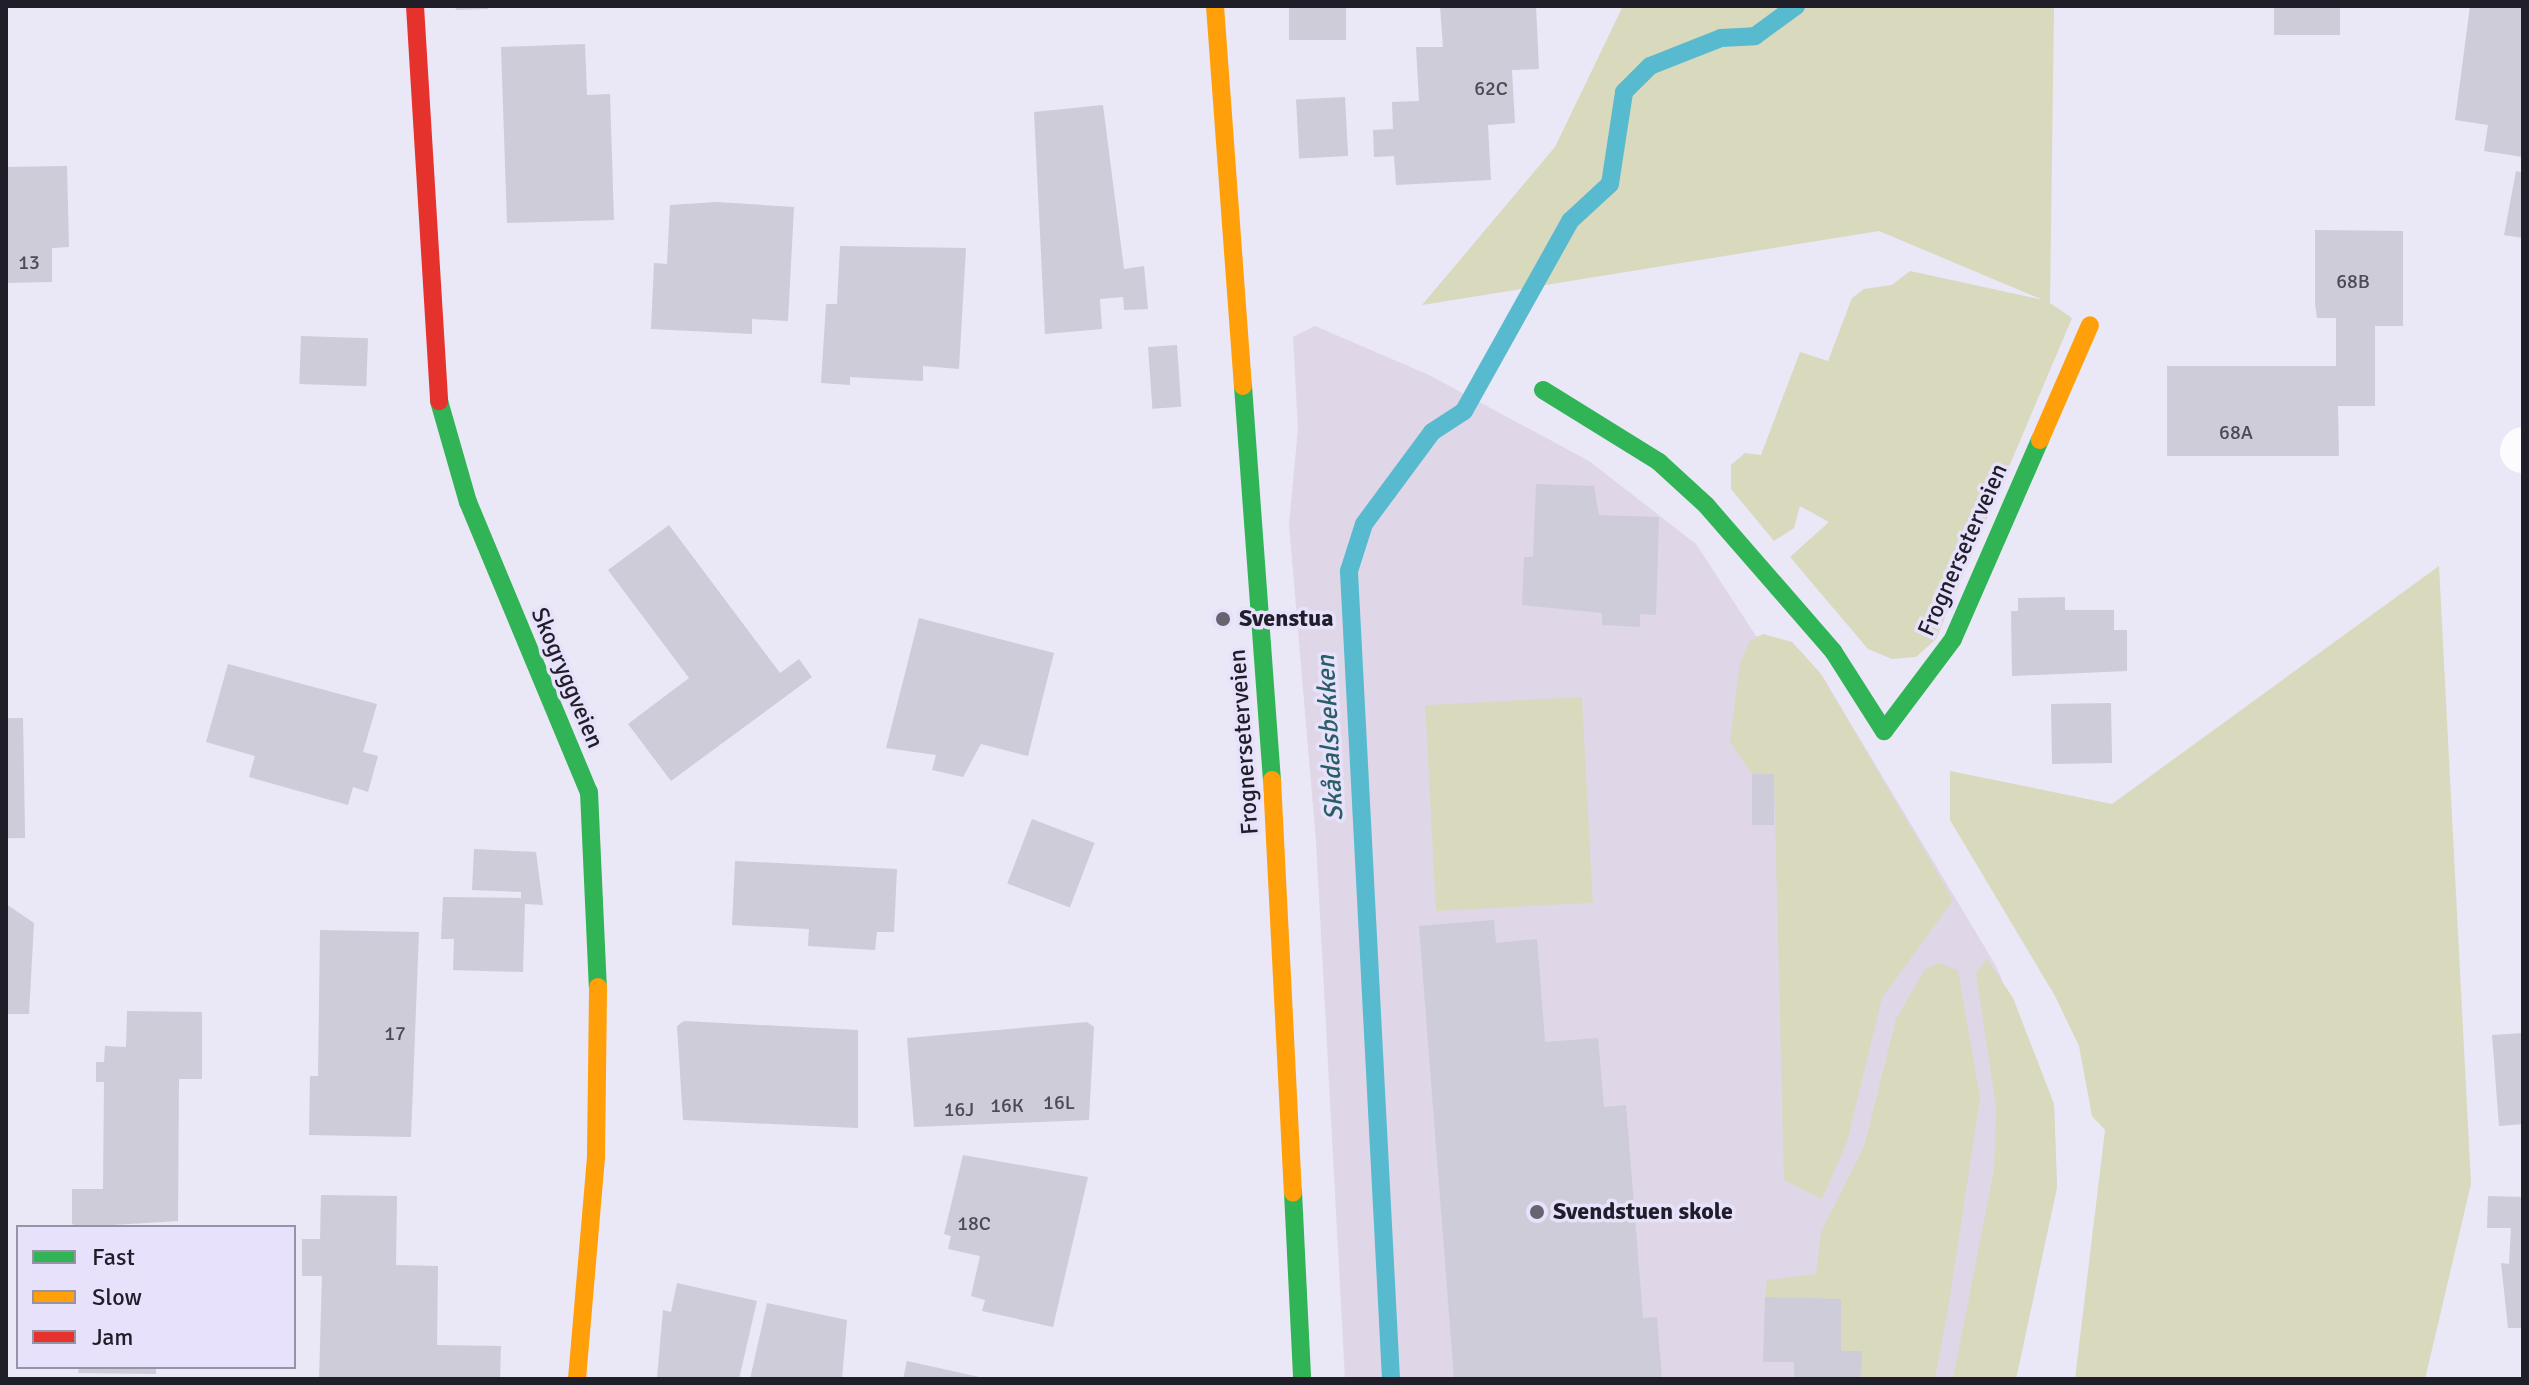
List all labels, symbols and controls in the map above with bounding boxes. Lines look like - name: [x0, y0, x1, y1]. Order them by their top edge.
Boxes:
- house number: 62C: [1474, 76, 1508, 100]
- house number: 13: [18, 250, 40, 274]
- house number: 68B: [2336, 269, 2370, 293]
- house number: 68A: [2219, 420, 2253, 444]
- street label: Frognerseterveien: [1912, 459, 2014, 641]
- street label: Skogryggveien: [524, 603, 610, 753]
- place label: Svenstua: [1239, 605, 1334, 633]
- marker: Svenstua: [1214, 610, 1232, 628]
- street label: Frognerseterveien: [1223, 648, 1265, 836]
- water label: Skådalsbekken: [1311, 654, 1351, 822]
- house number: 17: [384, 1021, 406, 1045]
- house number: 16L: [1043, 1090, 1075, 1114]
- house number: 16K: [990, 1093, 1024, 1117]
- house number: 16J: [944, 1097, 974, 1121]
- place label: Svendstuen skole: [1553, 1198, 1733, 1226]
- marker: Svendstuen skole: [1528, 1203, 1546, 1221]
- house number: 18C: [957, 1211, 991, 1235]
- legend: [16, 1225, 296, 1369]
- text: Fast: [92, 1242, 135, 1272]
- text: Slow: [92, 1282, 142, 1312]
- text: Jam: [92, 1322, 133, 1352]

